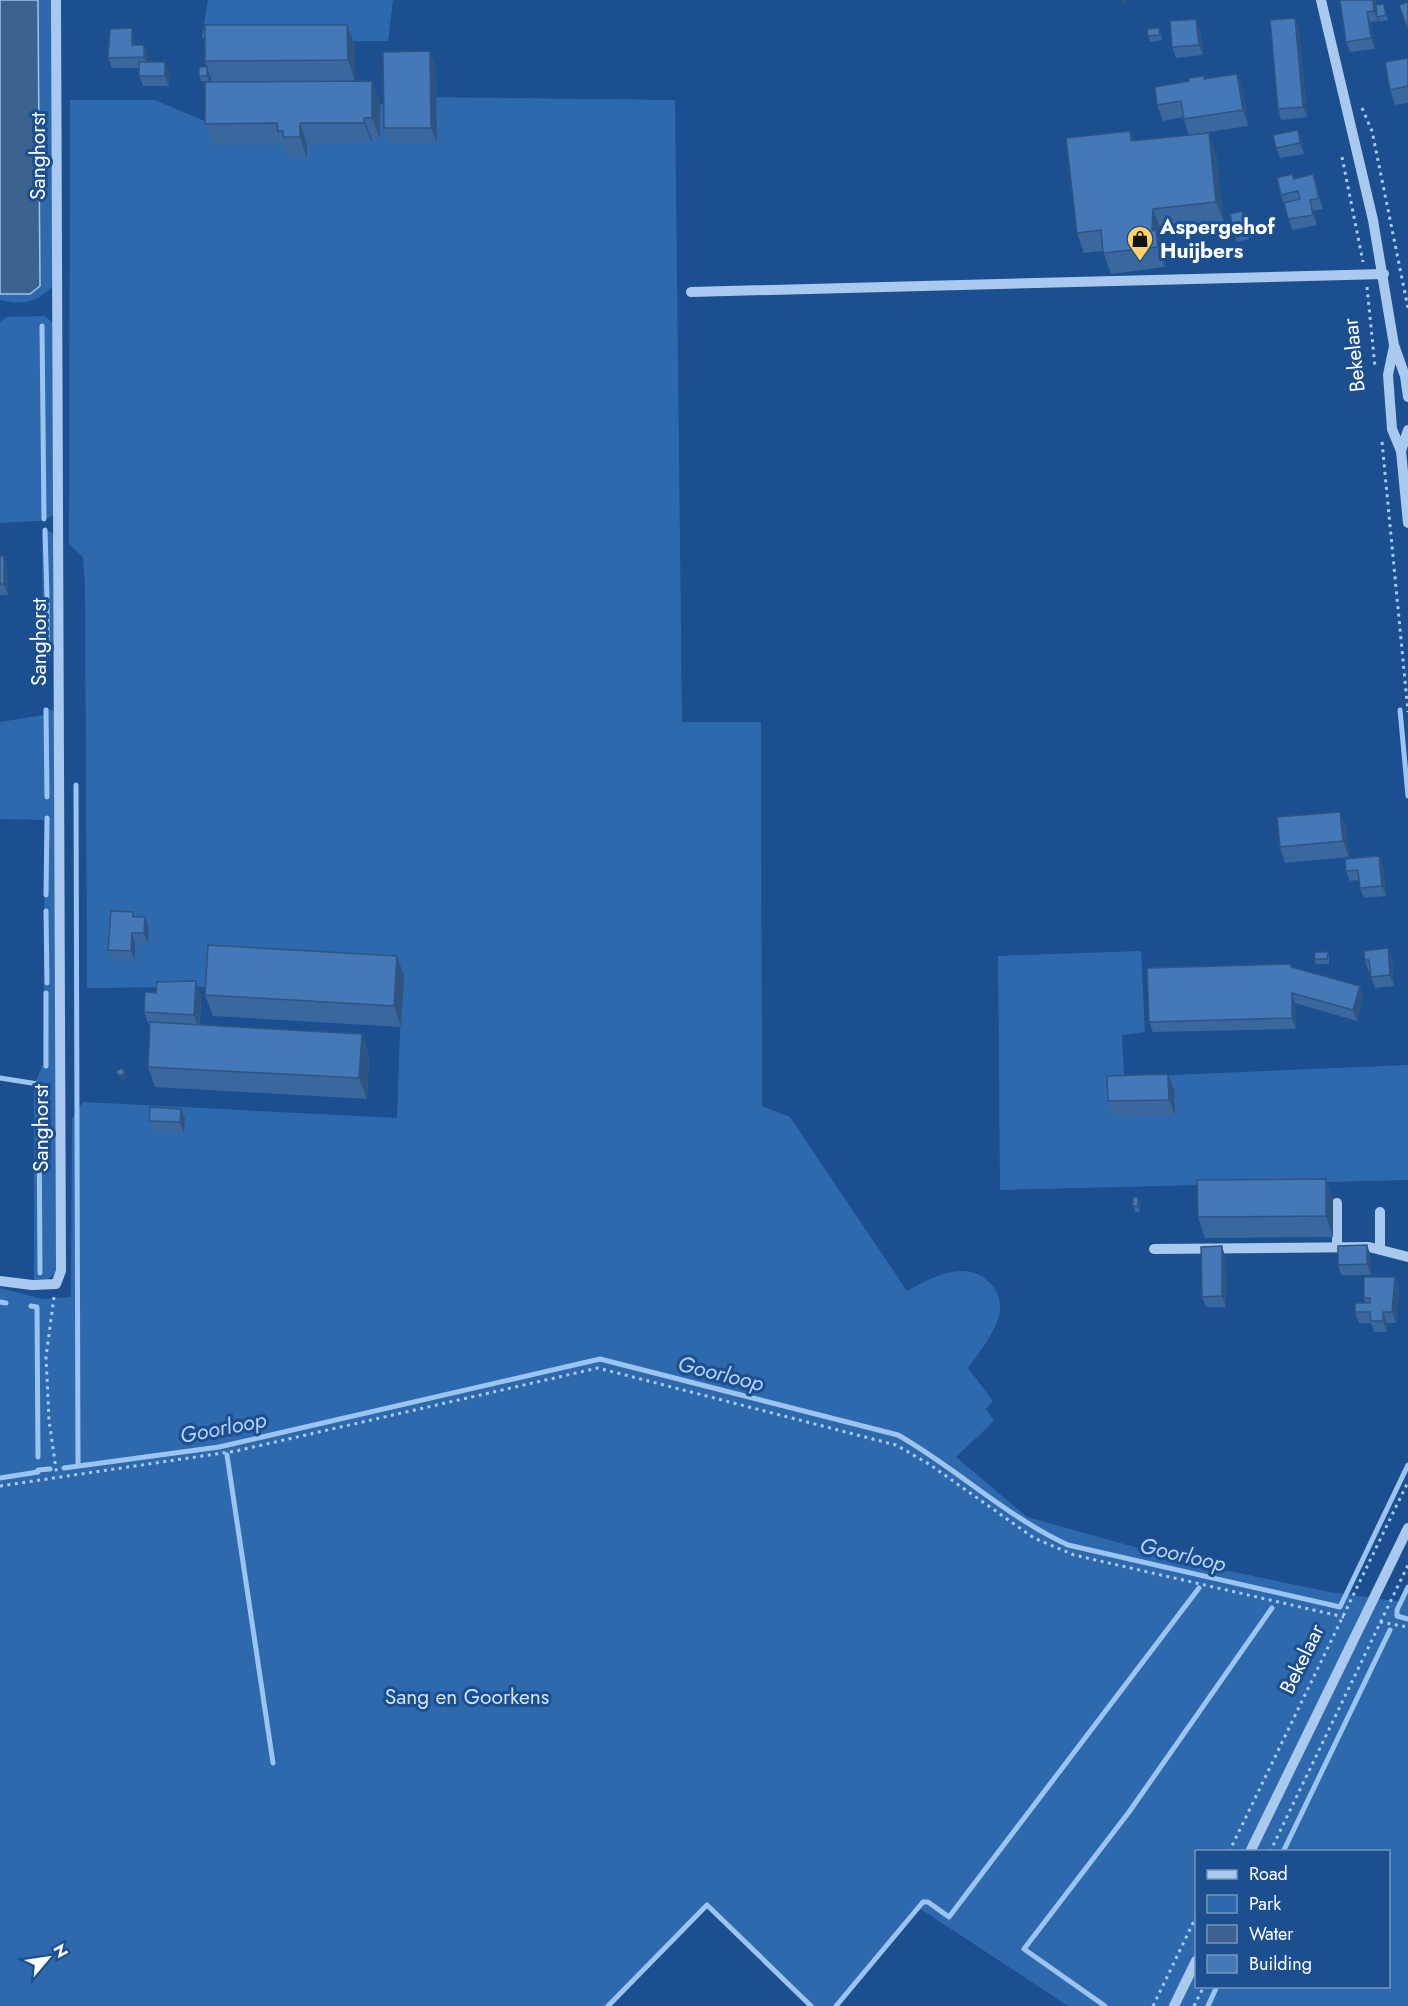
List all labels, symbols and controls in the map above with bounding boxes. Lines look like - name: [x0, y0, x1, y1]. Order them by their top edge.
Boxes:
- street label: Sanghorst: [23, 112, 53, 200]
- place label: Aspergehof Huijbers: [1159, 212, 1275, 266]
- shop icon: Aspergehof Huijbers: [1125, 224, 1155, 262]
- street label: Bekelaar: [1335, 316, 1373, 394]
- street label: Sanghorst: [24, 598, 54, 686]
- street label: Sanghorst: [26, 1084, 56, 1172]
- water label: Goorloop: [675, 1347, 767, 1399]
- water label: Goorloop: [177, 1403, 269, 1451]
- water label: Goorloop: [1137, 1529, 1229, 1579]
- street label: Bekelaar: [1272, 1618, 1332, 1699]
- park label: Sang en Goorkens: [385, 1682, 549, 1712]
- legend: [1195, 1850, 1390, 1988]
- text: Road: [1249, 1861, 1288, 1887]
- text: Park: [1249, 1891, 1281, 1917]
- text: Water: [1249, 1921, 1294, 1947]
- north arrow: [18, 1928, 78, 1988]
- text: N: [48, 1940, 74, 1962]
- text: Building: [1249, 1951, 1312, 1977]

